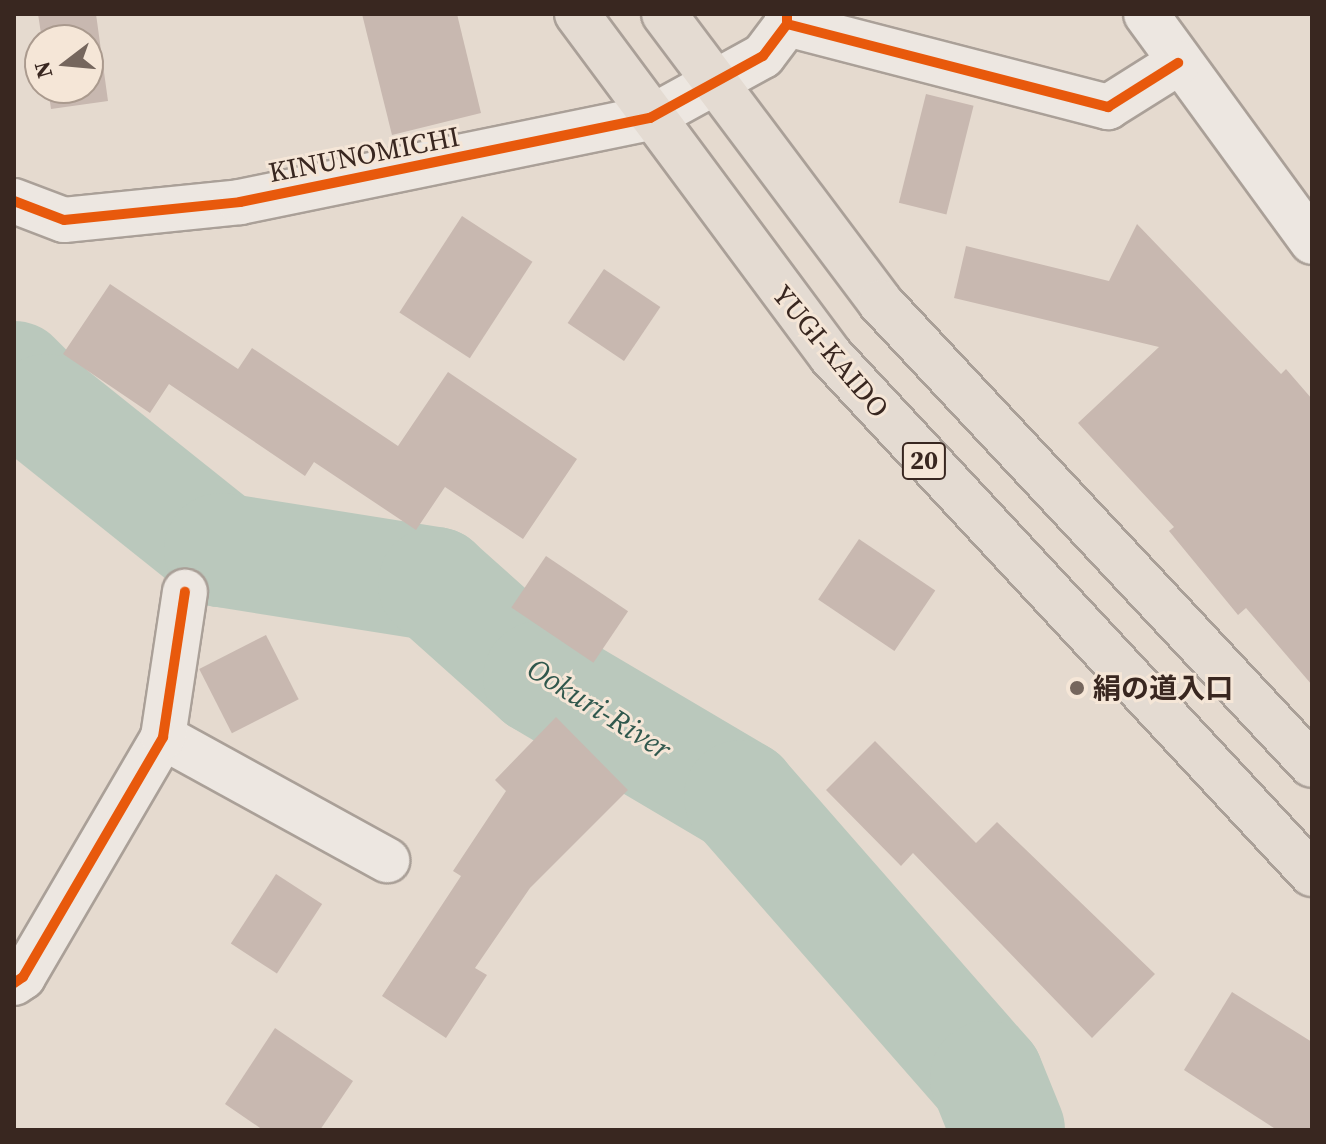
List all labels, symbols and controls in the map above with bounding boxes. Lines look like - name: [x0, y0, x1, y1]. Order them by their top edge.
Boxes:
- north arrow: [24, 24, 104, 104]
- text: N: [26, 58, 59, 82]
- street label: KINUNOMICHI: [266, 119, 462, 189]
- street label: YUGI-KAIDO: [766, 278, 896, 424]
- road number: 20: [900, 439, 948, 483]
- water label: Ookuri-River: [521, 651, 677, 767]
- place label: 絹の道入口: [1093, 671, 1233, 705]
- marker: 絹の道入口: [1068, 679, 1086, 697]

